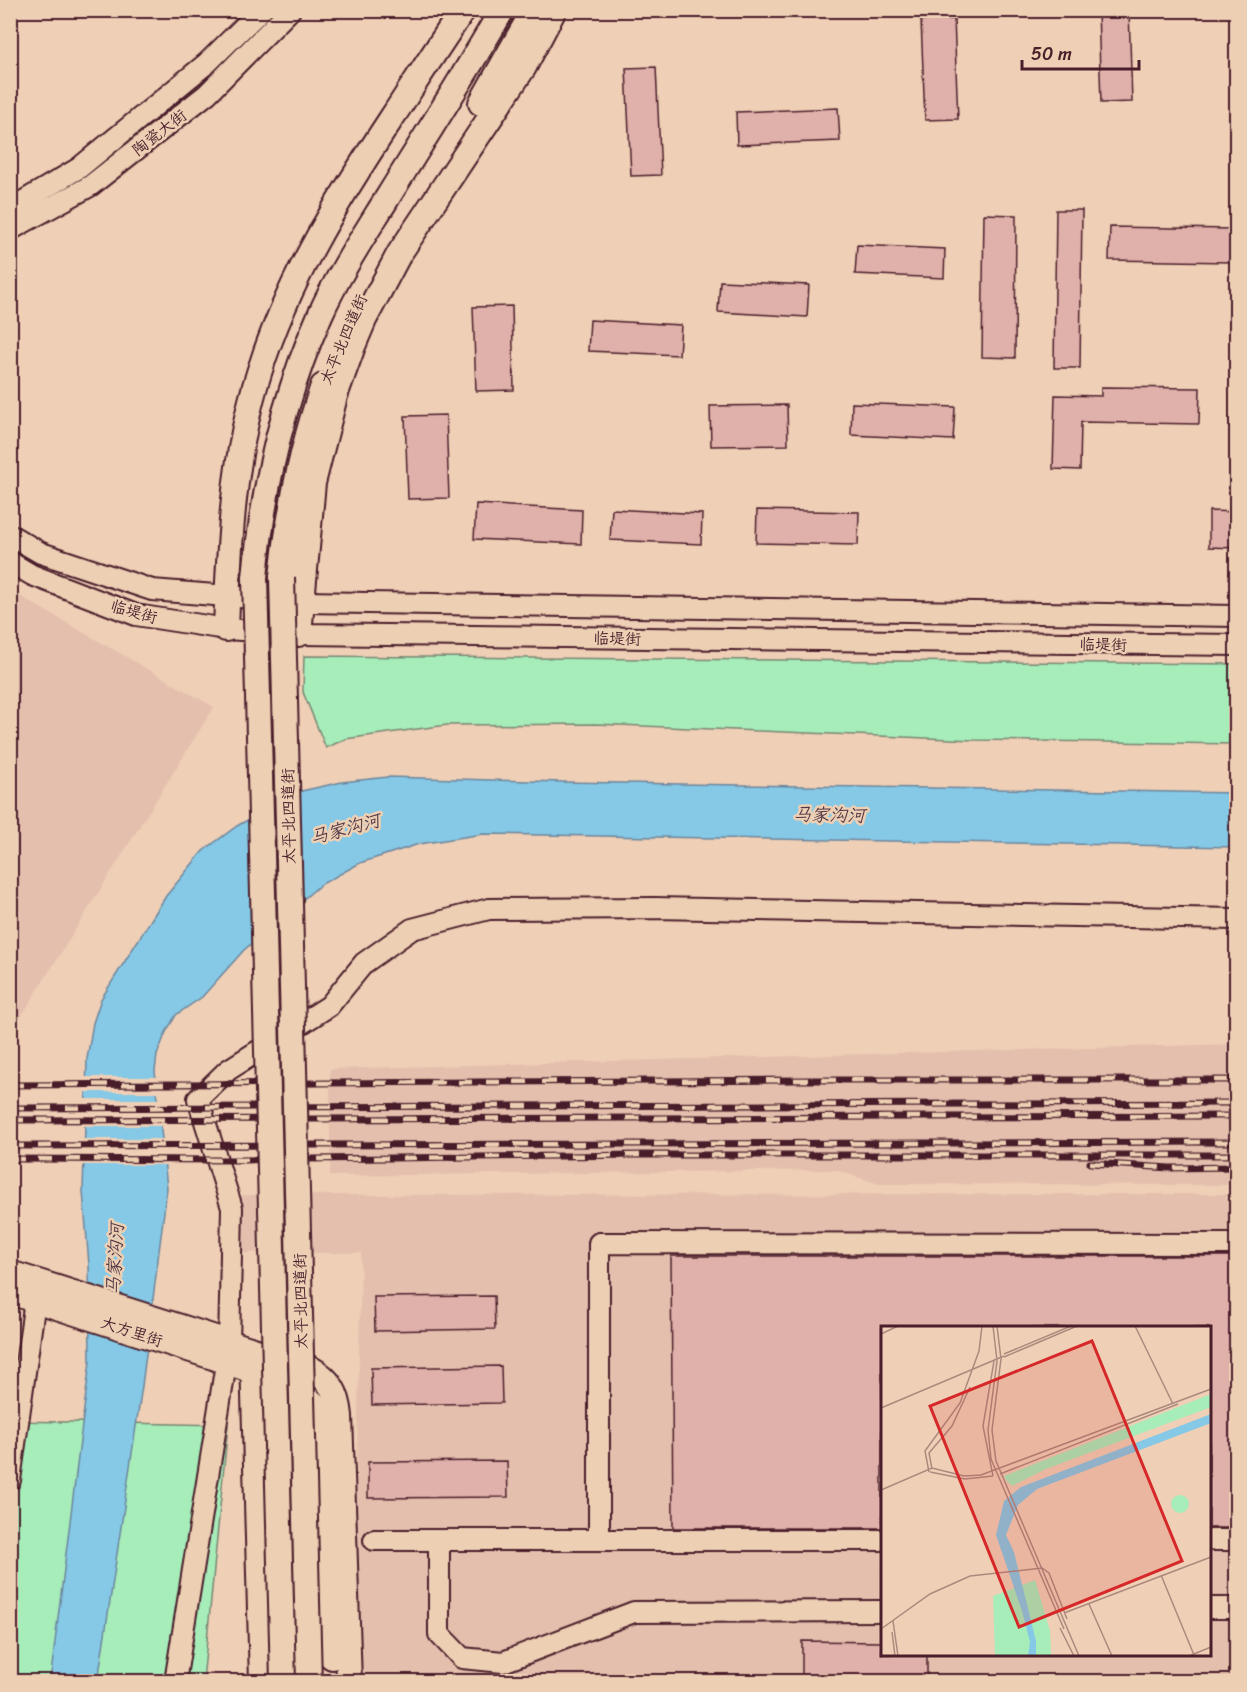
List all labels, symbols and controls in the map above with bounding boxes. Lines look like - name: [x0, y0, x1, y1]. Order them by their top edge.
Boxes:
- scale bar: [1022, 33, 1139, 71]
- text: 50 m: [1031, 38, 1072, 70]
- street label: 陶瓷大街: [125, 101, 193, 164]
- street label: 太平北四道街: [311, 289, 376, 389]
- street label: 临堤街: [107, 591, 161, 632]
- street label: 临堤街: [593, 624, 641, 653]
- street label: 临堤街: [1079, 630, 1127, 659]
- street label: 太平北四道街: [273, 768, 304, 864]
- water label: 马家沟河: [793, 798, 868, 832]
- water label: 马家沟河: [306, 803, 387, 854]
- water label: 马家沟河: [97, 1219, 133, 1296]
- street label: 太平北四道街: [285, 1253, 316, 1349]
- street label: 大方里街: [97, 1308, 167, 1355]
- inset map: [881, 1326, 1211, 1656]

